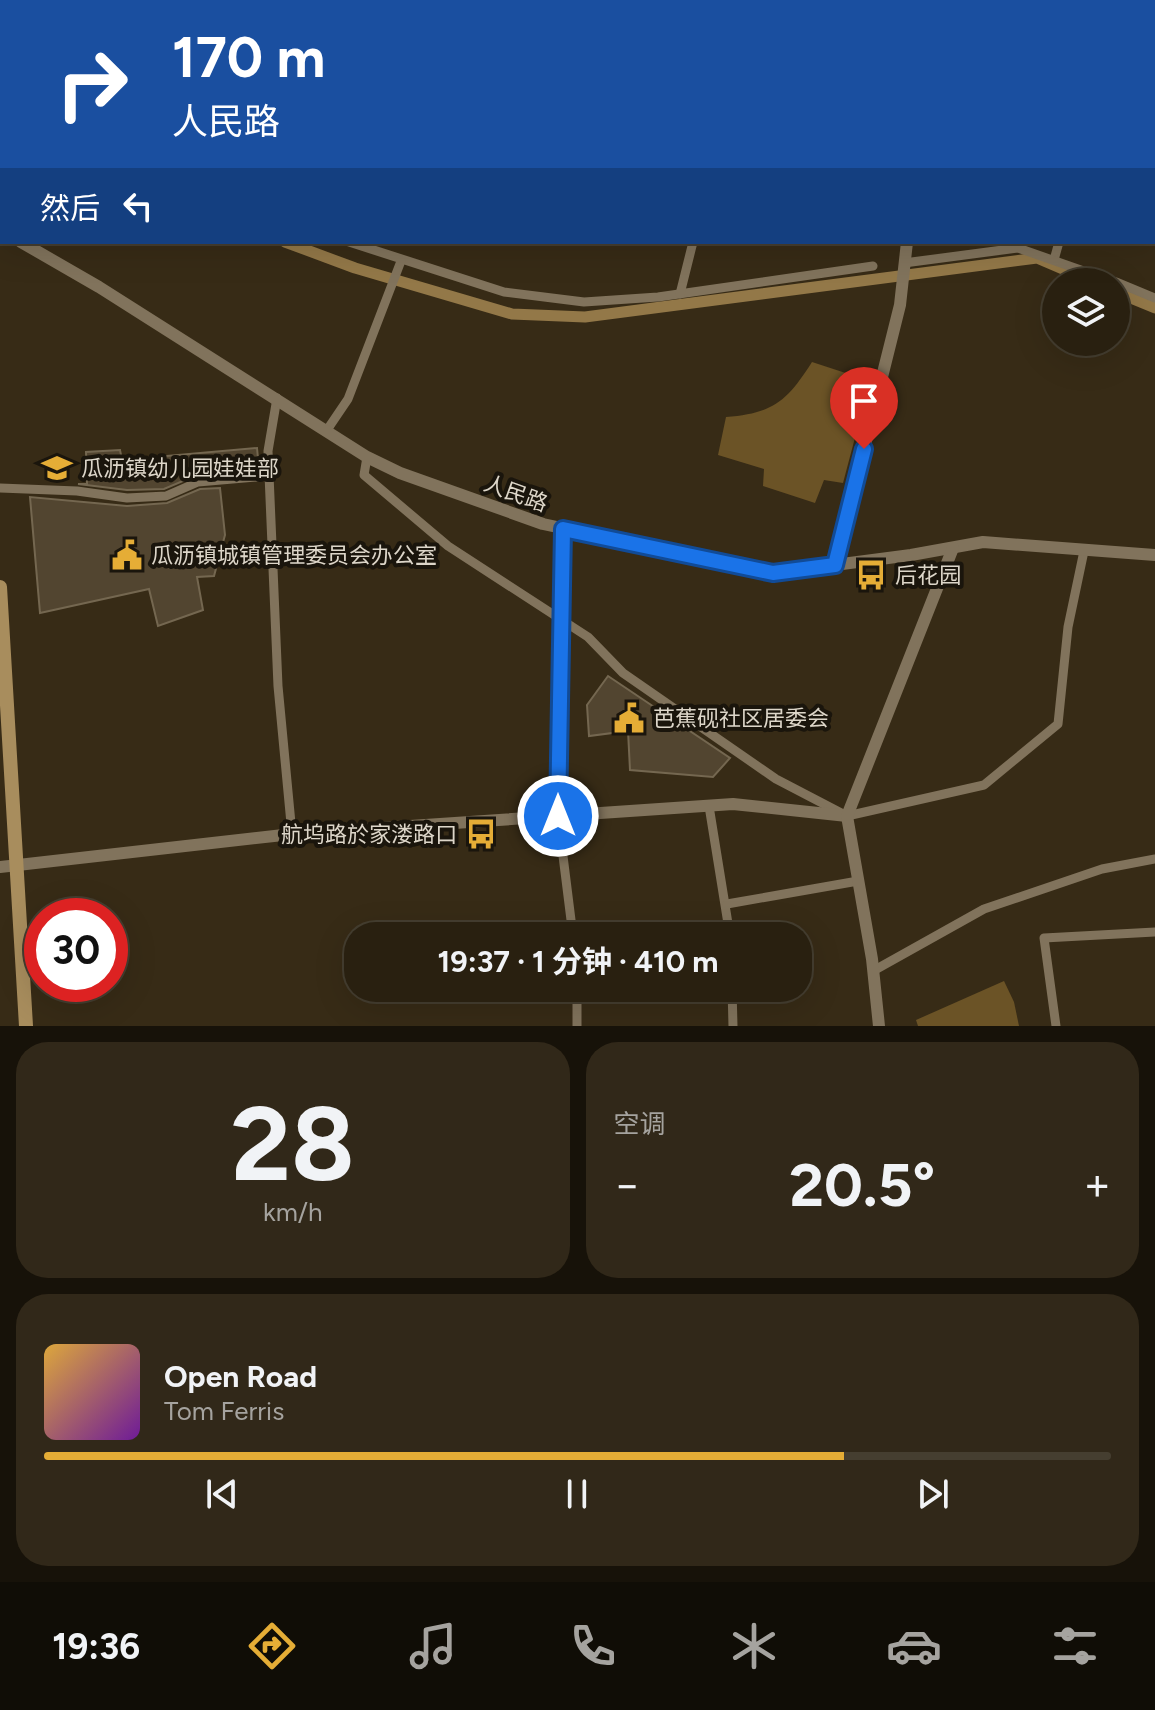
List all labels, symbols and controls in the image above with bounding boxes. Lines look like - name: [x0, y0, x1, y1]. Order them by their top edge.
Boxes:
- text: 170 m: [172, 24, 325, 91]
- icon: right: [40, 32, 144, 136]
- text: 人民路: [172, 100, 280, 143]
- icon: left: [116, 184, 160, 228]
- text: 然后: [40, 190, 100, 227]
- map controls: [1042, 268, 1130, 356]
- button: layers: [1042, 268, 1130, 356]
- pin: [830, 367, 898, 449]
- icon: arrive: [842, 379, 886, 423]
- school or university icon: 瓜沥镇幼儿园娃娃部: [40, 451, 74, 485]
- place label: 瓜沥镇幼儿园娃娃部: [81, 455, 279, 482]
- street label: 人民路: [480, 469, 551, 517]
- public building icon: 瓜沥镇城镇管理委员会办公室: [110, 538, 144, 572]
- place label: 瓜沥镇城镇管理委员会办公室: [151, 542, 437, 569]
- bus stop icon: 后花园: [854, 558, 888, 592]
- place label: 后花园: [895, 562, 961, 589]
- public building icon: 芭蕉砚社区居委会: [612, 701, 646, 735]
- place label: 芭蕉砚社区居委会: [653, 705, 829, 732]
- position arrow: [516, 774, 600, 858]
- bus stop icon: 航坞路於家溇路口: [464, 817, 498, 851]
- place label: 航坞路於家溇路口: [281, 821, 457, 848]
- speed limit sign: 30: [24, 898, 128, 1002]
- text: 19:37 · 1 分钟 · 410 m: [438, 943, 718, 980]
- text: 28: [231, 1081, 355, 1206]
- text: 空调: [614, 1108, 666, 1140]
- text: 20.5°: [789, 1149, 935, 1221]
- text: −: [614, 1158, 641, 1211]
- text: +: [1084, 1158, 1111, 1211]
- text: km/h: [263, 1196, 322, 1228]
- text: Open Road: [164, 1358, 317, 1395]
- text: Tom Ferris: [164, 1395, 284, 1427]
- icon: previous: [200, 1472, 244, 1516]
- icon: pause: [555, 1472, 599, 1516]
- icon: next: [911, 1472, 955, 1516]
- icon: directions: [244, 1618, 300, 1674]
- icon: music: [405, 1618, 461, 1674]
- icon: phone: [565, 1618, 621, 1674]
- icon: climate: [726, 1618, 782, 1674]
- icon: car: [886, 1618, 942, 1674]
- icon: filters: [1047, 1618, 1103, 1674]
- text: 19:36: [52, 1625, 140, 1668]

